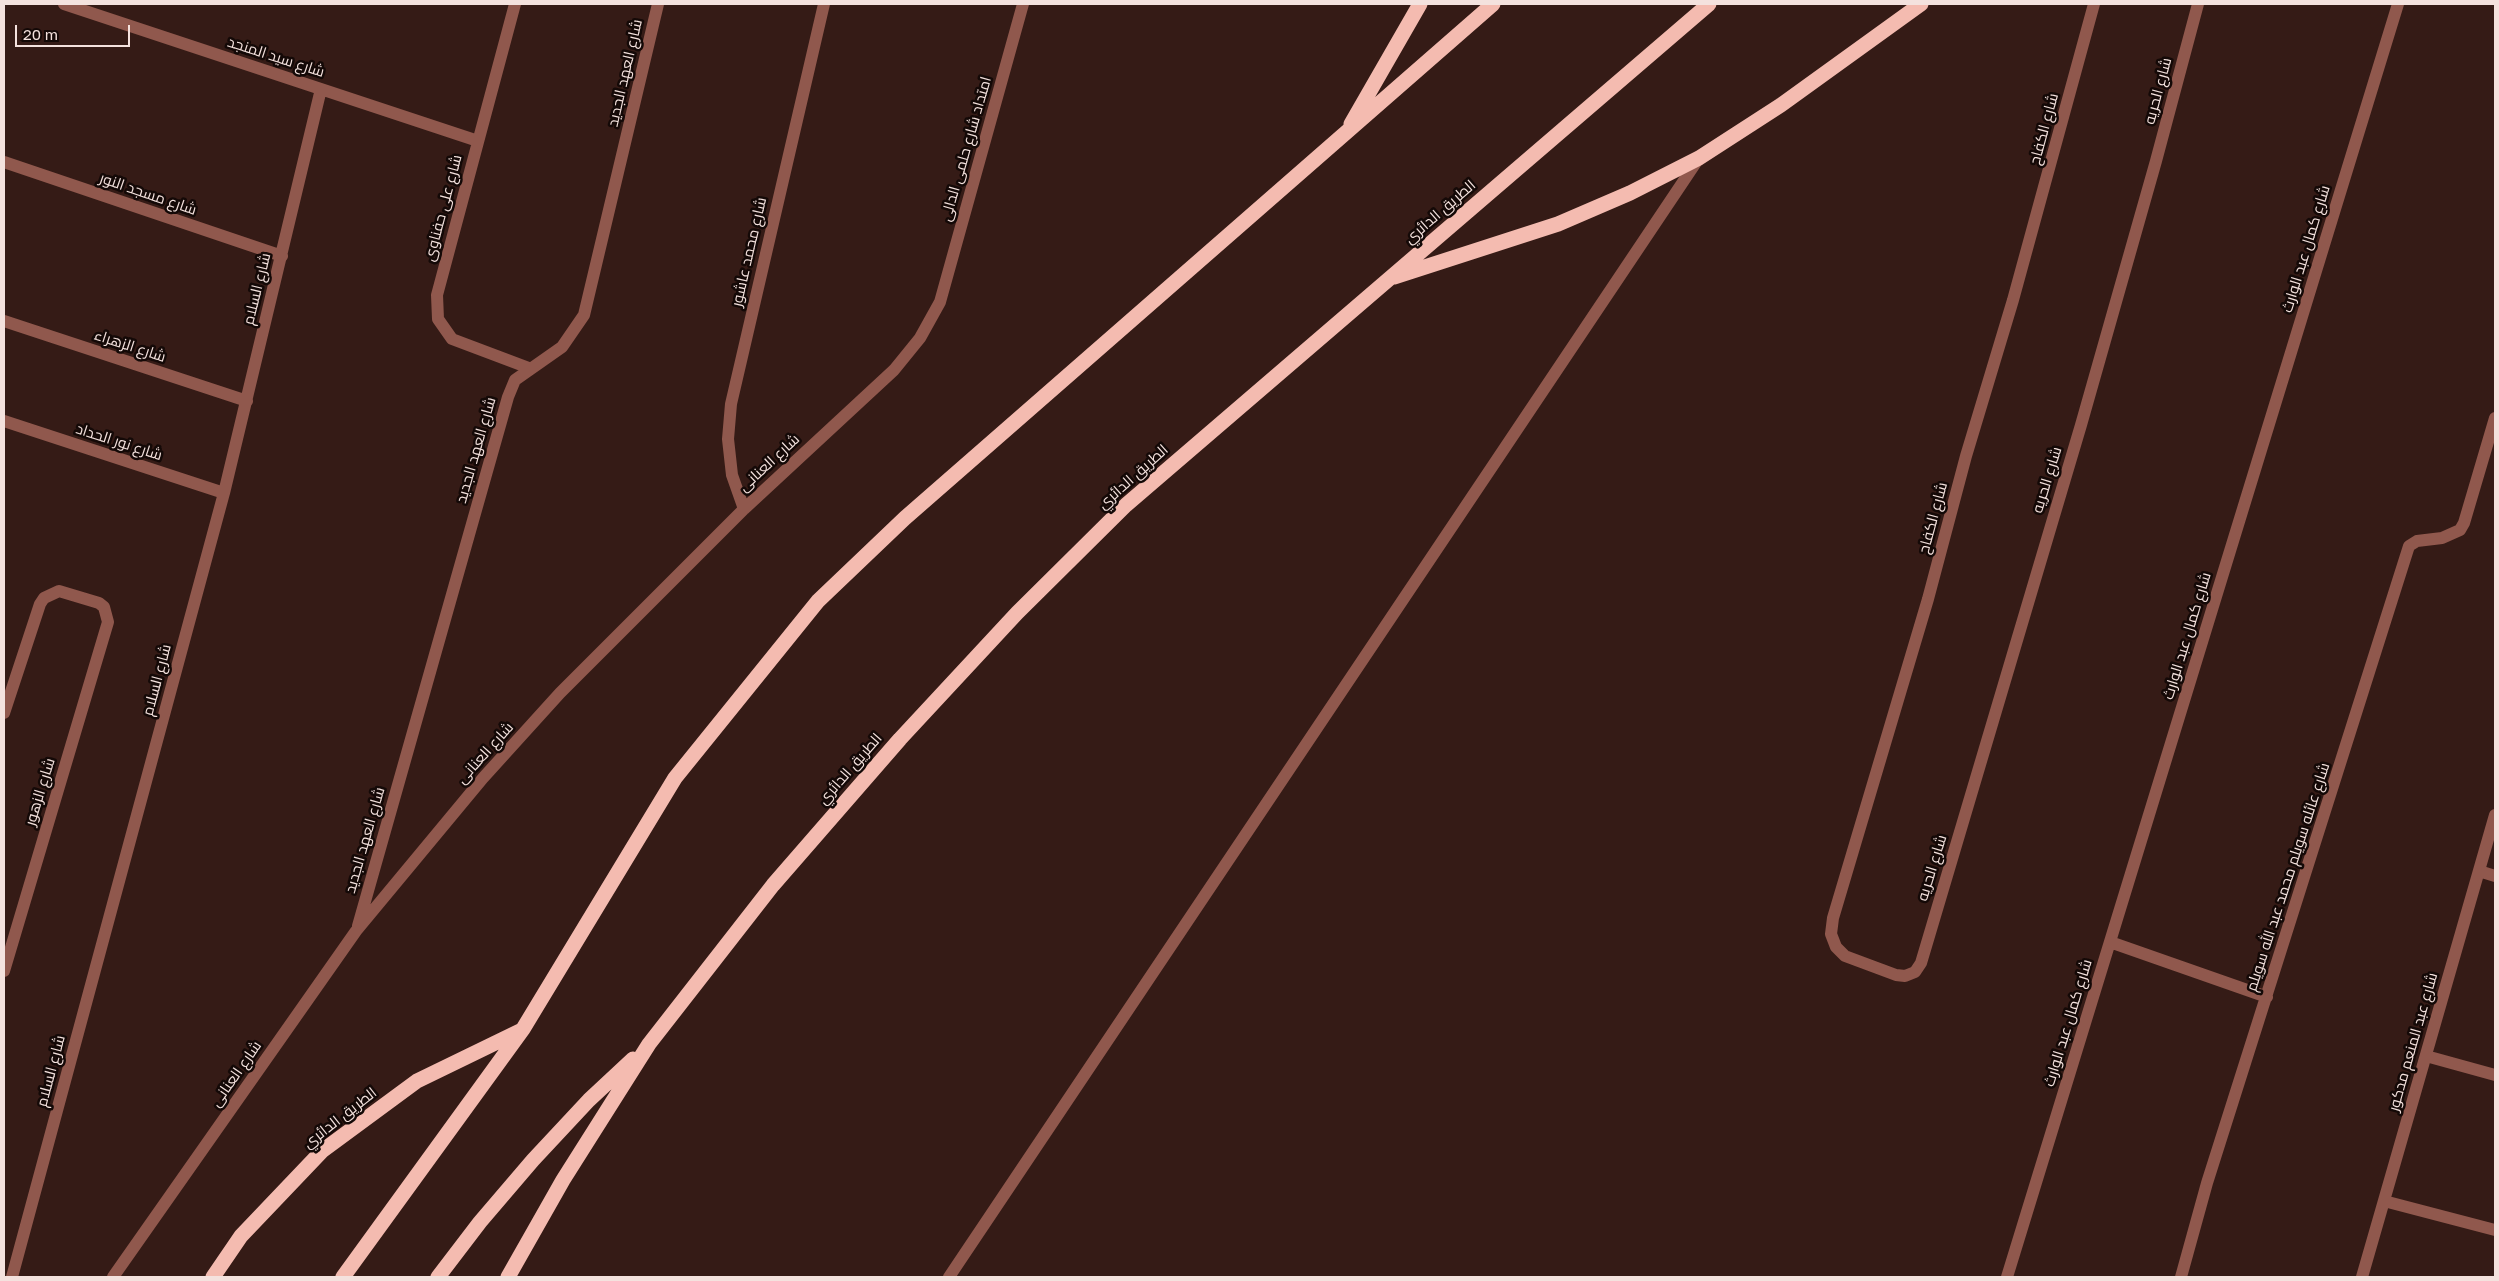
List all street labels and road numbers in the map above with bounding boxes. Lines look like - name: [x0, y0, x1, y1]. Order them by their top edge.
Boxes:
- street label: شارع العهد الجديد: [604, 18, 646, 128]
- street label: شارع سيد المنجد: [225, 33, 327, 81]
- street label: شارع الحريه: [2140, 56, 2176, 126]
- street label: امتداد شارع حلمى الدالى: [937, 75, 995, 223]
- street label: شارع الكفاح: [2026, 91, 2062, 167]
- street label: شارع على حفناوى: [420, 153, 466, 263]
- street label: شارع مسجد النور: [97, 169, 199, 219]
- street label: الطريق الدائري: [1401, 176, 1479, 248]
- street label: شارع كمال عبد الوارث: [2278, 183, 2334, 315]
- street label: شارع محمد عاشور: [728, 196, 770, 308]
- street label: شارع السلام: [239, 251, 275, 327]
- street label: شارع الزهراء: [92, 326, 168, 366]
- street label: شارع العهد الجديد: [452, 395, 500, 505]
- street label: شارع نور الحداد: [74, 420, 164, 464]
- street label: شارع العنانى: [735, 430, 803, 496]
- street label: الطريق الدائري: [1094, 441, 1172, 513]
- street label: شارع الحريه: [2028, 445, 2066, 515]
- street label: شارع الكفاح: [1915, 480, 1951, 556]
- street label: شارع كمال عبد الوارث: [2159, 570, 2215, 702]
- street label: شارع السلام: [139, 642, 175, 718]
- street label: شارع العنانى: [453, 719, 517, 787]
- street label: الطريق الدائري: [814, 730, 886, 808]
- street label: شارع الزهور: [21, 756, 59, 828]
- street label: شارع عائله سويلم محمد عبد الله سويلم: [2242, 760, 2334, 994]
- street label: شارع العهد الجديد: [341, 785, 389, 895]
- street label: شارع الحريه: [1913, 833, 1951, 903]
- street label: شارع كمال عبد الوارث: [2040, 957, 2096, 1089]
- street label: شارع عبد المنعم مدكور: [2385, 971, 2441, 1113]
- street label: شارع السلام: [33, 1033, 69, 1109]
- street label: شارع العنانى: [207, 1037, 265, 1111]
- street label: الطريق الدائري: [300, 1084, 380, 1152]

